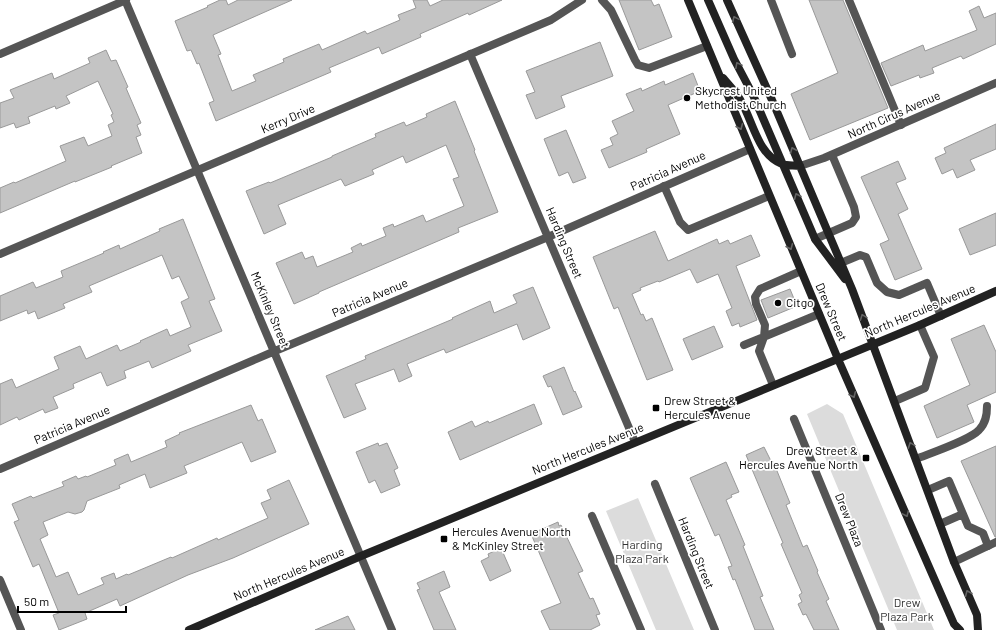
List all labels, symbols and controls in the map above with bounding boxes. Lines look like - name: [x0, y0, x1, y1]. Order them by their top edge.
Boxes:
- one-way arrow: [732, 15, 740, 23]
- one-way arrow: [735, 62, 742, 69]
- place label: Skycrest United Methodist Church: [695, 83, 787, 111]
- street label: North Cirus Avenue: [845, 87, 942, 141]
- marker: Skycrest United Methodist Church: [682, 93, 692, 103]
- street label: Kerry Drive: [259, 100, 317, 136]
- one-way arrow: [736, 123, 744, 130]
- street label: Patricia Avenue: [628, 147, 707, 193]
- one-way arrow: [790, 147, 798, 154]
- one-way arrow: [794, 193, 802, 201]
- street label: Harding Street: [544, 205, 586, 280]
- one-way arrow: [786, 243, 794, 250]
- street label: McKinley Street: [249, 269, 293, 350]
- street label: Patricia Avenue: [330, 275, 410, 319]
- street label: Drew Street: [813, 280, 850, 343]
- street label: North Hercules Avenue: [862, 280, 977, 340]
- place label: Citgo: [786, 295, 814, 309]
- marker: Citgo: [773, 298, 783, 308]
- one-way arrow: [859, 313, 867, 320]
- one-way arrow: [849, 391, 857, 398]
- place label: Drew Street & Hercules Avenue: [664, 393, 751, 421]
- street label: Patricia Avenue: [32, 402, 112, 446]
- marker: Drew Street & Hercules Avenue: [651, 403, 661, 413]
- street label: North Hercules Avenue: [530, 419, 645, 477]
- one-way arrow: [908, 442, 916, 449]
- place label: Drew Street & Hercules Avenue North: [739, 443, 858, 471]
- marker: Drew Street & Hercules Avenue North: [861, 453, 871, 463]
- street label: Drew Plaza: [833, 491, 867, 548]
- one-way arrow: [901, 509, 909, 517]
- street label: Harding Street: [676, 515, 718, 590]
- place label: Hercules Avenue North & McKinley Street: [452, 524, 571, 552]
- marker: Hercules Avenue North & McKinley Street: [439, 534, 449, 544]
- park label: Harding Plaza Park: [615, 537, 669, 565]
- street label: North Hercules Avenue: [231, 543, 346, 603]
- scale bar: [18, 588, 126, 614]
- one-way arrow: [964, 589, 972, 596]
- text: 50 m: [24, 594, 49, 608]
- park label: Drew Plaza Park: [880, 595, 934, 623]

